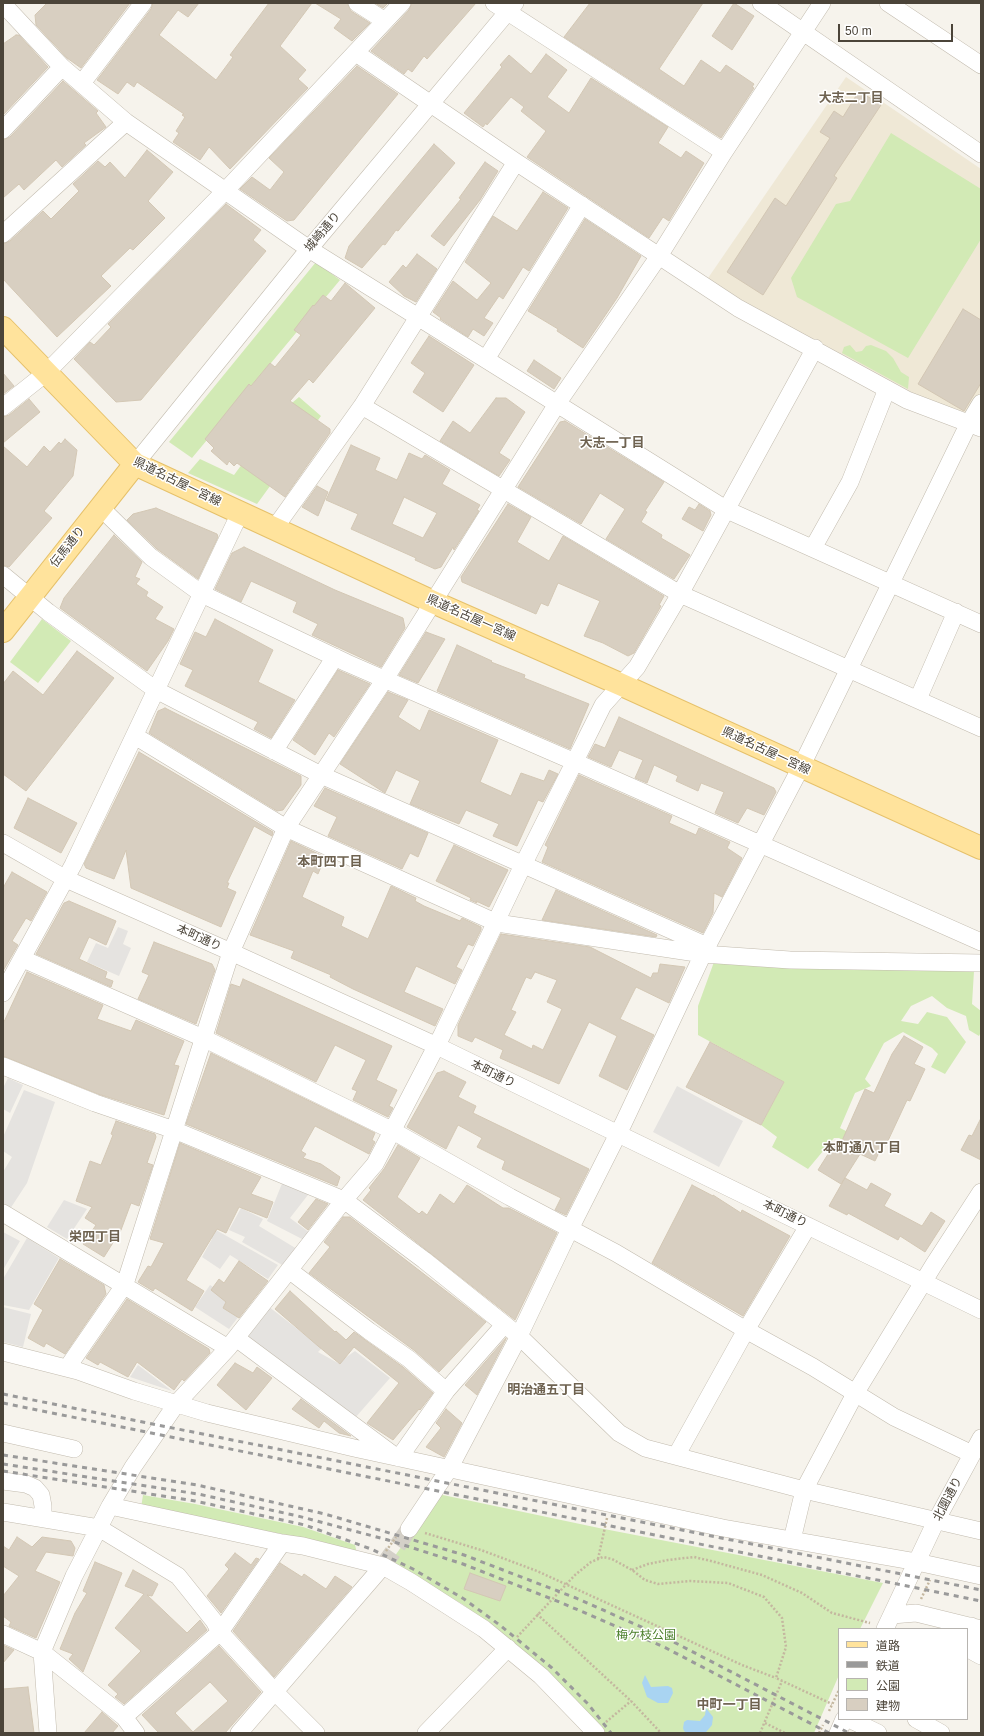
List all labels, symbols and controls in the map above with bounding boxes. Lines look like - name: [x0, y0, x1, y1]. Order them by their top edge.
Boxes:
- scale bar: [840, 16, 955, 42]
- text: 50 m: [845, 24, 872, 38]
- district label: 大志二丁目: [819, 90, 883, 106]
- street label: 城崎通り: [302, 209, 344, 255]
- district label: 大志一丁目: [580, 435, 644, 451]
- street label: 県道名古屋一宮線: [131, 454, 223, 510]
- street label: 伝馬通り: [48, 524, 88, 570]
- street label: 県道名古屋一宮線: [424, 592, 518, 644]
- street label: 県道名古屋一宮線: [719, 724, 813, 778]
- district label: 本町四丁目: [298, 854, 362, 870]
- street label: 本町通り: [174, 922, 224, 954]
- street label: 本町通り: [468, 1057, 518, 1091]
- district label: 本町通八丁目: [823, 1140, 901, 1156]
- street label: 本町通り: [760, 1197, 810, 1231]
- district label: 栄四丁目: [69, 1229, 121, 1245]
- district label: 明治通五丁目: [507, 1382, 585, 1398]
- street label: 北園通り: [930, 1474, 966, 1524]
- legend: [838, 1628, 968, 1720]
- park label: 梅ケ枝公園: [616, 1629, 676, 1643]
- text: 道路: [876, 1639, 900, 1653]
- text: 鉄道: [876, 1659, 900, 1673]
- text: 公園: [876, 1679, 900, 1693]
- district label: 中町一丁目: [697, 1697, 761, 1713]
- text: 建物: [876, 1699, 900, 1713]

